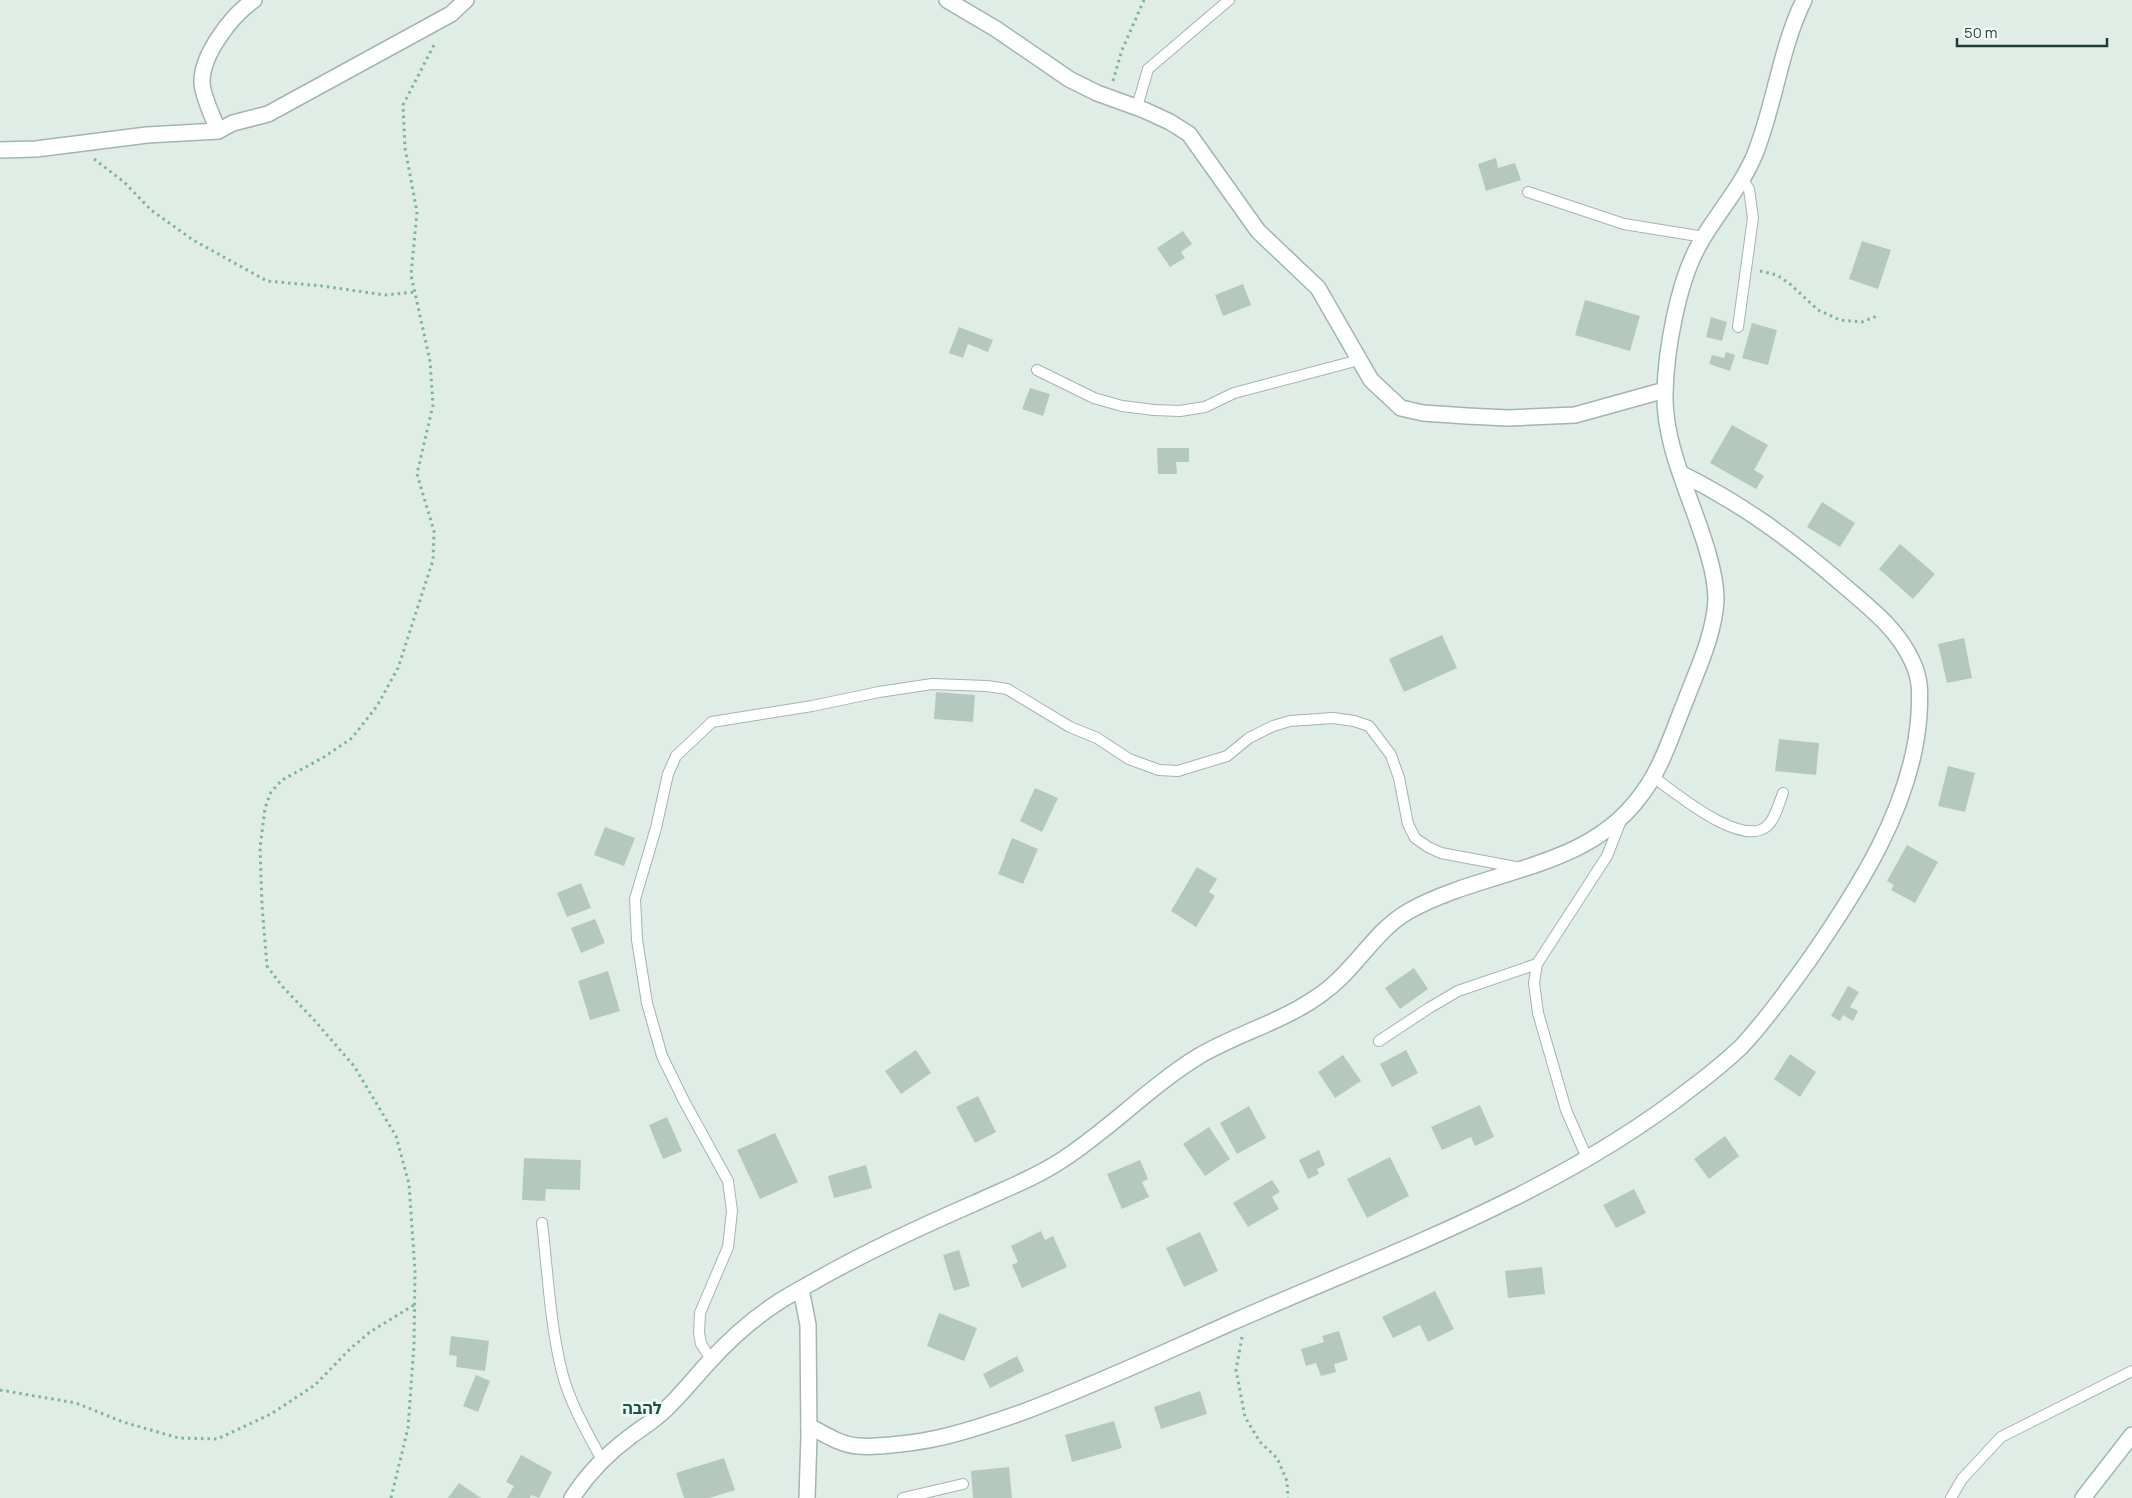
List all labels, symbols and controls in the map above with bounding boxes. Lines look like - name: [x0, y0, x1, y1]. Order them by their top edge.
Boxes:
- scale bar: [1957, 15, 2107, 47]
- text: 50 m: [1964, 22, 1998, 43]
- district label: להבה: [622, 1397, 662, 1419]

